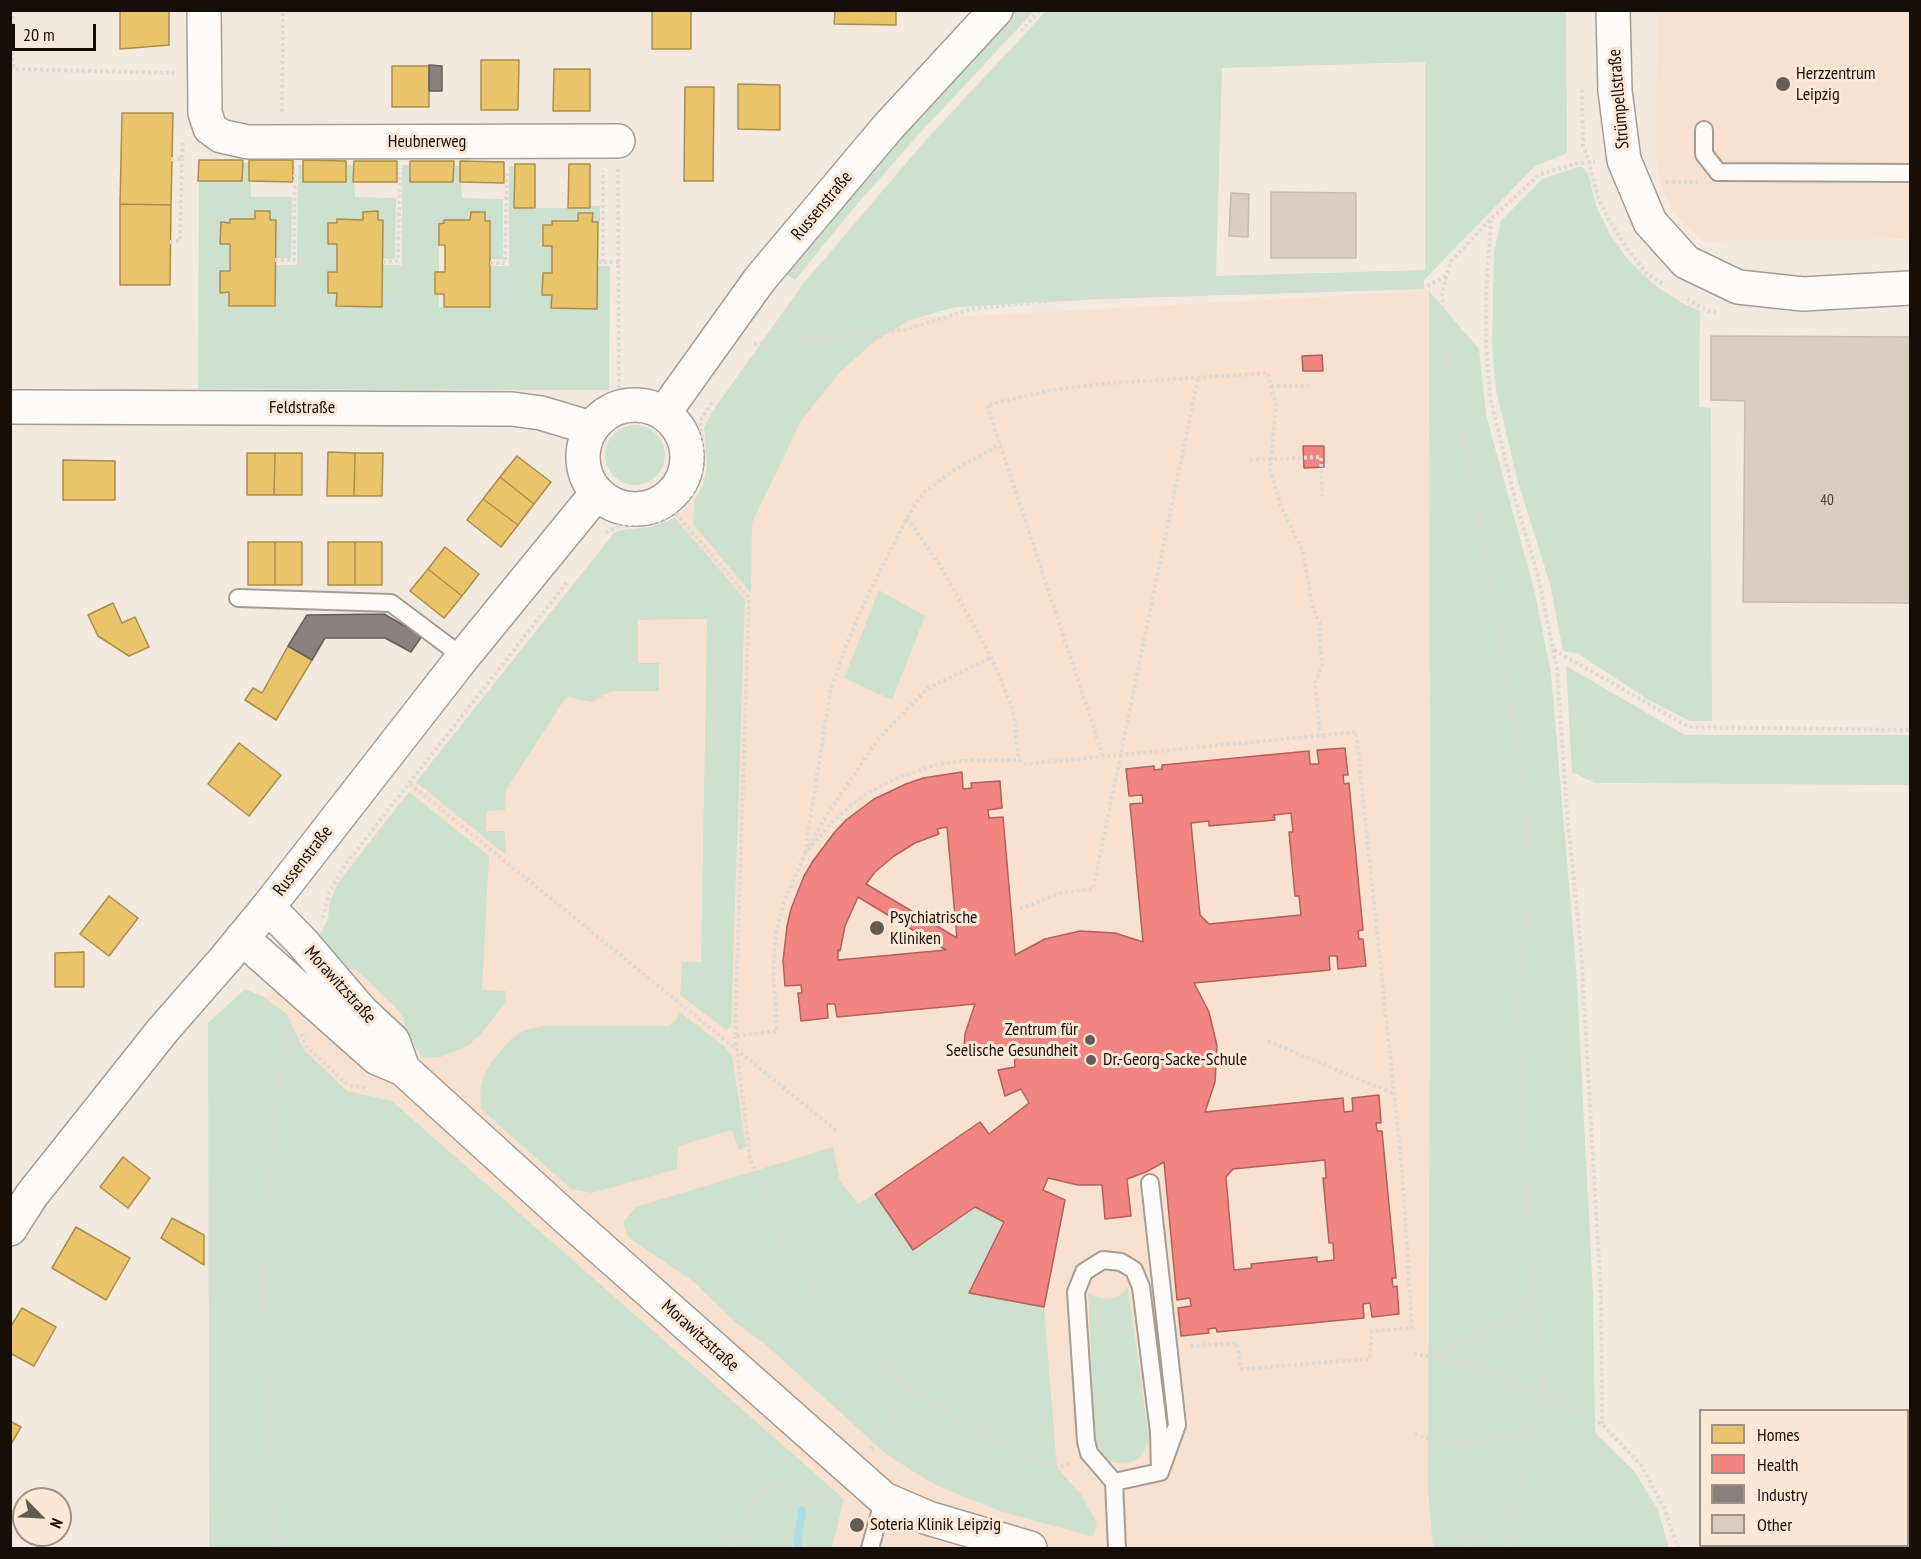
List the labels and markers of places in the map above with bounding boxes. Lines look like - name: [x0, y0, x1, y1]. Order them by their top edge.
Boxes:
- place label: Herzzentrum Leipzig: [1796, 63, 1876, 106]
- marker: Herzzentrum Leipzig: [1774, 75, 1792, 93]
- place label: Psychiatrische Kliniken: [890, 907, 978, 950]
- marker: Psychiatrische Kliniken: [868, 919, 886, 937]
- place label: Zentrum für Seelische Gesundheit: [946, 1019, 1078, 1062]
- marker: Zentrum für Seelische Gesundheit: [1083, 1033, 1097, 1047]
- place label: Dr.-Georg-Sacke-Schule: [1103, 1049, 1247, 1071]
- marker: Dr.-Georg-Sacke-Schule: [1084, 1053, 1098, 1067]
- place label: Soteria Klinik Leipzig: [870, 1514, 1001, 1536]
- marker: Soteria Klinik Leipzig: [848, 1516, 866, 1534]

